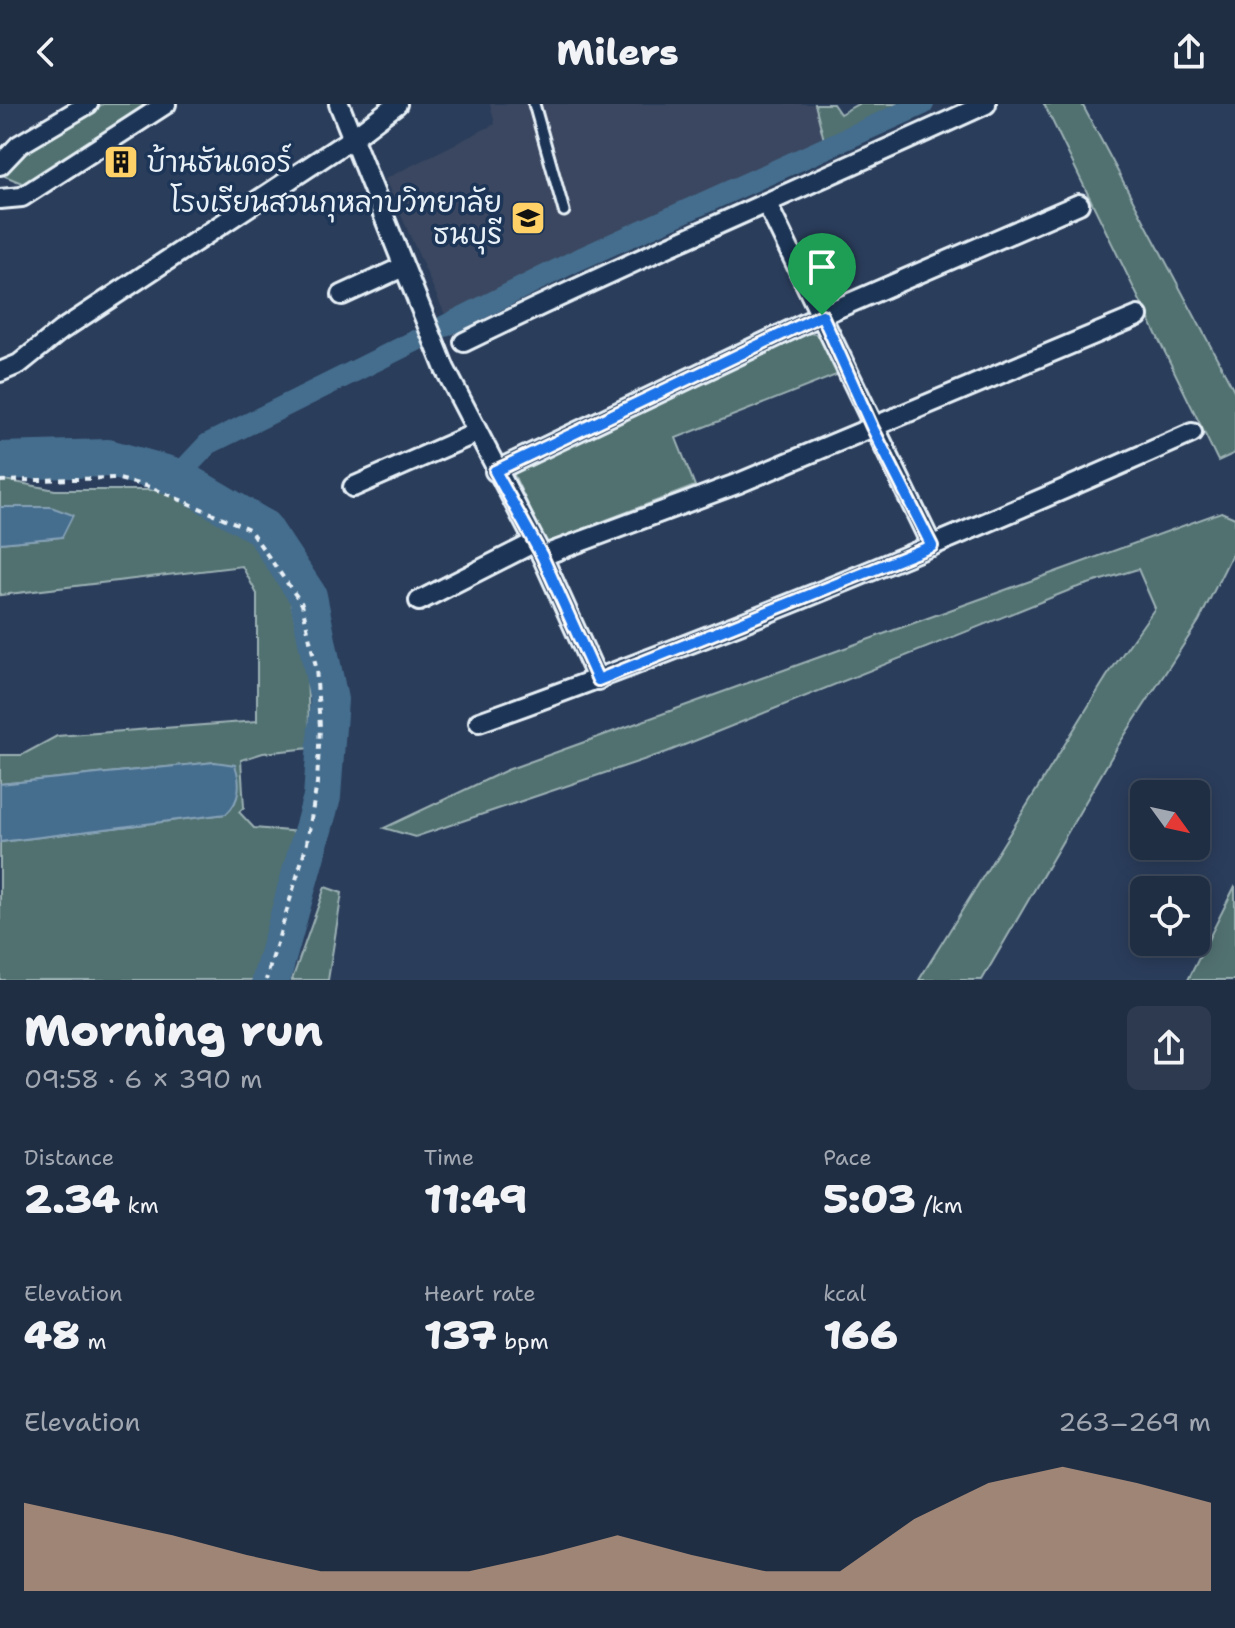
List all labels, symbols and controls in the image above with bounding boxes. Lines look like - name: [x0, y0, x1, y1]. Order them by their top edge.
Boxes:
- text: Milers: [556, 28, 679, 77]
- icon: back: [24, 30, 68, 74]
- icon: share: [1167, 30, 1211, 74]
- building icon: บ้านธันเดอร์: [102, 143, 140, 181]
- place label: บ้านธันเดอร์: [147, 143, 292, 181]
- place label: โรงเรียนสวนกุหลาบวิทยาลัย ธนบุรี: [170, 183, 502, 255]
- school or university icon: โรงเรียนสวนกุหลาบวิทยาลัย ธนบุรี: [509, 199, 547, 237]
- pin: [788, 233, 856, 315]
- icon: arrive: [800, 245, 844, 289]
- north arrow: [1130, 780, 1210, 860]
- map controls: [1130, 780, 1210, 956]
- button: locate: [1130, 876, 1210, 956]
- text: Morning run: [24, 1001, 323, 1060]
- button: share: [1127, 1006, 1211, 1090]
- text: 09:58 · 6 × 390 m: [24, 1061, 262, 1096]
- text: Distance: [24, 1143, 114, 1172]
- text: Time: [424, 1143, 474, 1172]
- text: Pace: [823, 1143, 872, 1172]
- text: 2.34: [24, 1172, 120, 1226]
- text: 11:49: [424, 1172, 527, 1226]
- text: 5:03: [823, 1172, 916, 1226]
- text: km: [120, 1191, 159, 1220]
- text: /km: [916, 1191, 963, 1220]
- text: Elevation: [24, 1279, 122, 1308]
- text: Heart rate: [424, 1279, 536, 1308]
- text: kcal: [823, 1279, 866, 1308]
- text: 48: [24, 1308, 80, 1362]
- text: 137: [424, 1308, 497, 1362]
- text: 166: [823, 1308, 898, 1362]
- text: m: [80, 1327, 106, 1356]
- text: bpm: [497, 1327, 549, 1356]
- text: Elevation: [24, 1404, 140, 1439]
- text: 263–269 m: [1058, 1404, 1211, 1439]

